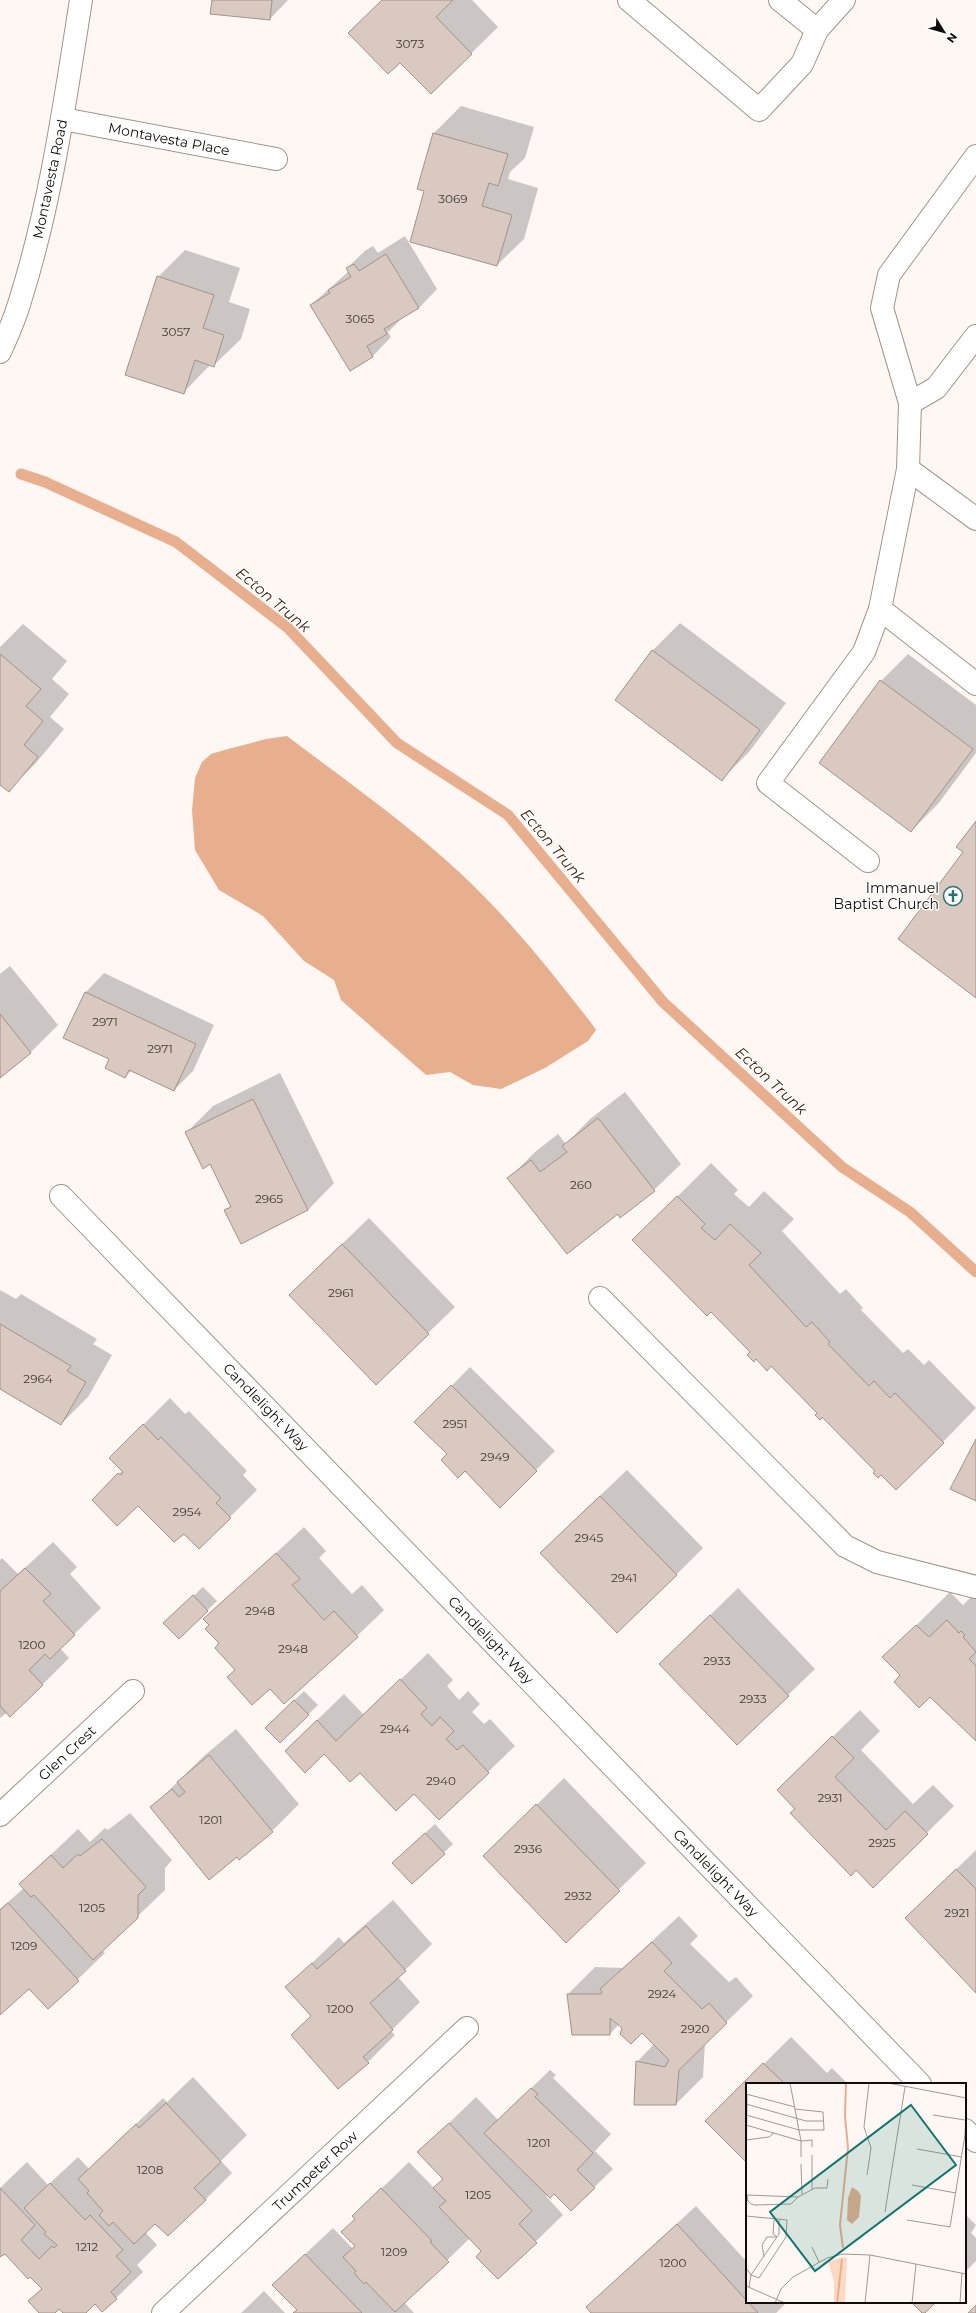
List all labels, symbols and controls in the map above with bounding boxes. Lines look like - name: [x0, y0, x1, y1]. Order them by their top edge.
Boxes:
- north arrow: [924, 12, 964, 52]
- text: N: [944, 30, 960, 46]
- house number: 3073: [396, 36, 424, 51]
- street label: Montavesta Road: [29, 118, 71, 240]
- street label: Montavesta Place: [107, 118, 231, 160]
- house number: 3069: [438, 191, 468, 206]
- house number: 3065: [346, 311, 375, 326]
- house number: 3057: [162, 324, 190, 339]
- water label: Ecton Trunk: [232, 563, 315, 637]
- water label: Ecton Trunk: [517, 805, 591, 888]
- place label: Immanuel Baptist Church: [834, 879, 939, 913]
- church icon: Immanuel Baptist Church: [942, 885, 964, 907]
- house number: 2971: [92, 1014, 118, 1029]
- house number: 2971: [147, 1041, 173, 1056]
- water label: Ecton Trunk: [731, 1043, 812, 1119]
- house number: 260: [570, 1177, 592, 1192]
- house number: 2965: [255, 1191, 283, 1206]
- house number: 2961: [328, 1285, 354, 1300]
- street label: Candlelight Way: [219, 1359, 313, 1455]
- house number: 2964: [23, 1371, 53, 1386]
- house number: 2951: [442, 1416, 468, 1431]
- house number: 2949: [480, 1449, 510, 1464]
- house number: 2954: [173, 1504, 201, 1519]
- house number: 2945: [575, 1530, 604, 1545]
- house number: 2941: [611, 1570, 637, 1585]
- street label: Candlelight Way: [444, 1592, 538, 1688]
- house number: 2948: [245, 1603, 275, 1618]
- house number: 1200: [18, 1637, 46, 1652]
- house number: 2948: [278, 1641, 308, 1656]
- house number: 2933: [703, 1653, 731, 1668]
- house number: 2933: [739, 1691, 767, 1706]
- street label: Glen Crest: [34, 1721, 100, 1784]
- house number: 2944: [380, 1721, 410, 1736]
- house number: 2940: [426, 1773, 456, 1788]
- house number: 2931: [817, 1790, 843, 1805]
- house number: 1201: [199, 1812, 223, 1827]
- street label: Candlelight Way: [669, 1825, 763, 1921]
- house number: 2925: [868, 1835, 896, 1850]
- house number: 2936: [514, 1841, 542, 1856]
- house number: 2932: [564, 1888, 592, 1903]
- house number: 1205: [79, 1900, 105, 1915]
- house number: 2921: [944, 1905, 970, 1920]
- house number: 1209: [11, 1938, 37, 1953]
- house number: 2924: [648, 1986, 676, 2001]
- house number: 1200: [326, 2001, 354, 2016]
- house number: 2920: [681, 2021, 709, 2036]
- inset map: [746, 2083, 966, 2303]
- street label: Trumpeter Row: [269, 2126, 362, 2215]
- house number: 1201: [527, 2135, 551, 2150]
- house number: 1208: [137, 2162, 164, 2177]
- house number: 1205: [465, 2187, 491, 2202]
- house number: 1212: [76, 2239, 98, 2254]
- house number: 1209: [381, 2244, 407, 2259]
- house number: 1200: [659, 2255, 687, 2270]

